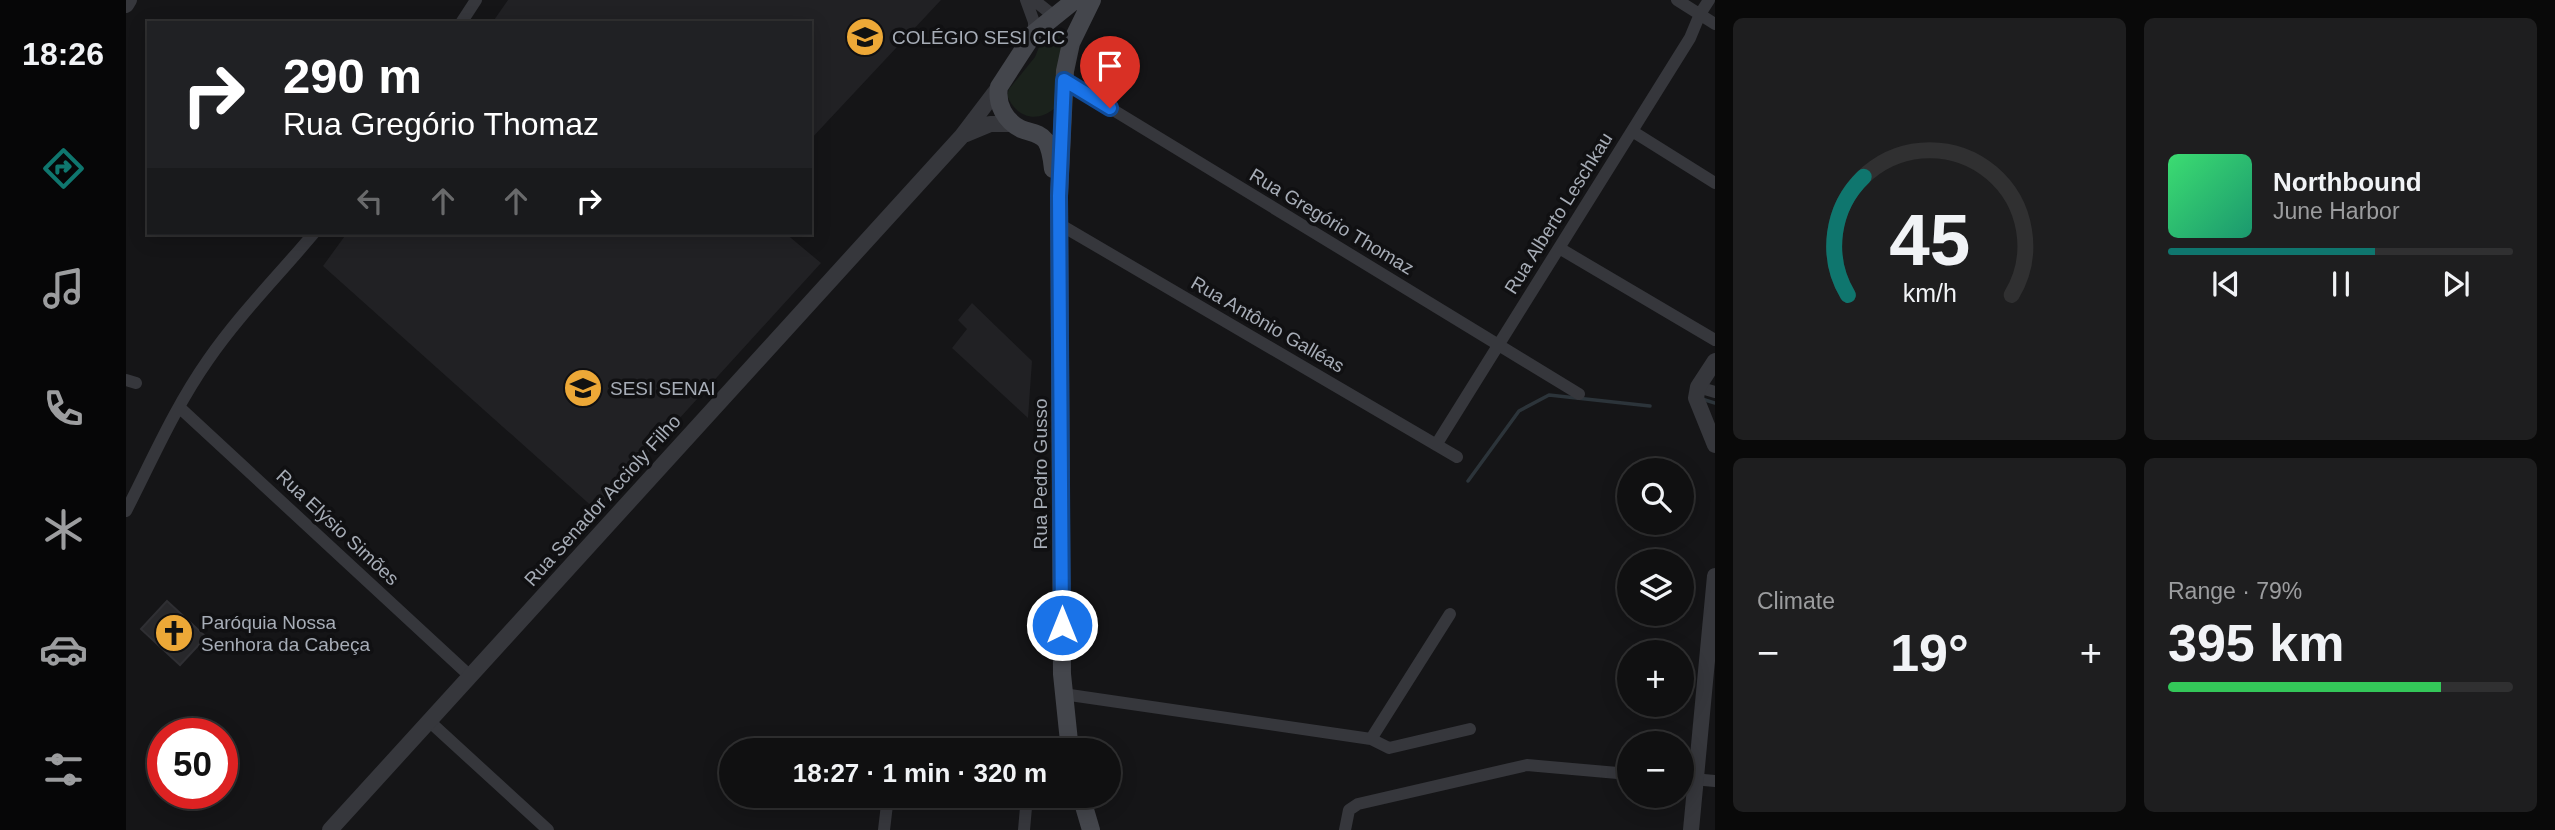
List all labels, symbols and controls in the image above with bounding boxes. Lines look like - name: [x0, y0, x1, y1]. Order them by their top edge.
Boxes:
- school or university icon: COLÉGIO SESI CIC: [844, 16, 886, 58]
- place label: COLÉGIO SESI CIC: [892, 27, 1065, 48]
- text: 18:26: [22, 36, 104, 72]
- pin: [1080, 36, 1140, 108]
- icon: arrive: [1091, 47, 1129, 85]
- icon: right: [168, 49, 259, 140]
- text: 290 m: [283, 49, 422, 103]
- text: Rua Gregório Thomaz: [283, 106, 599, 142]
- street label: Rua Alberto Leschkau: [1500, 129, 1617, 298]
- icon: directions: [39, 144, 88, 193]
- street label: Rua Gregório Thomaz: [1246, 164, 1418, 279]
- text: Northbound: [2273, 167, 2422, 197]
- icon: left: [351, 182, 389, 220]
- icon: ahead: [424, 182, 462, 220]
- icon: ahead: [497, 182, 535, 220]
- icon: right: [570, 182, 608, 220]
- text: June Harbor: [2273, 198, 2400, 224]
- text: 45: [1889, 199, 1970, 280]
- icon: music: [39, 264, 88, 313]
- icon: previous: [2207, 265, 2245, 303]
- icon: pause: [2322, 265, 2360, 303]
- icon: next: [2437, 265, 2475, 303]
- street label: Rua Antônio Galléas: [1187, 272, 1348, 377]
- text: km/h: [1902, 279, 1957, 307]
- school or university icon: SESI SENAI: [562, 367, 604, 409]
- place label: SESI SENAI: [610, 378, 716, 399]
- icon: phone: [39, 384, 88, 433]
- street label: Rua Pedro Gusso: [1030, 398, 1051, 550]
- street label: Rua Senador Accioly Filho: [520, 411, 685, 590]
- map controls: [1617, 458, 1694, 808]
- button: search: [1617, 458, 1694, 535]
- street label: Rua Elýsio Simões: [272, 465, 403, 589]
- icon: climate: [39, 505, 88, 554]
- button: layers: [1617, 549, 1694, 626]
- text: Range · 79%: [2168, 578, 2302, 604]
- position arrow: [1025, 588, 1099, 662]
- text: Climate: [1757, 588, 1835, 614]
- church icon: Paróquia Nossa Senhora da Cabeça: [153, 612, 195, 654]
- place label: Paróquia Nossa Senhora da Cabeça: [201, 612, 370, 655]
- text: 395 km: [2168, 614, 2344, 672]
- text: 19°: [1890, 624, 1969, 682]
- icon: car: [39, 625, 88, 674]
- text: −: [1757, 632, 1779, 674]
- text: +: [2080, 632, 2102, 674]
- button: +: [1617, 640, 1694, 717]
- speed limit sign: 50: [147, 718, 238, 809]
- button: −: [1617, 731, 1694, 808]
- icon: filters: [39, 745, 88, 794]
- text: 18:27 · 1 min · 320 m: [793, 758, 1047, 788]

